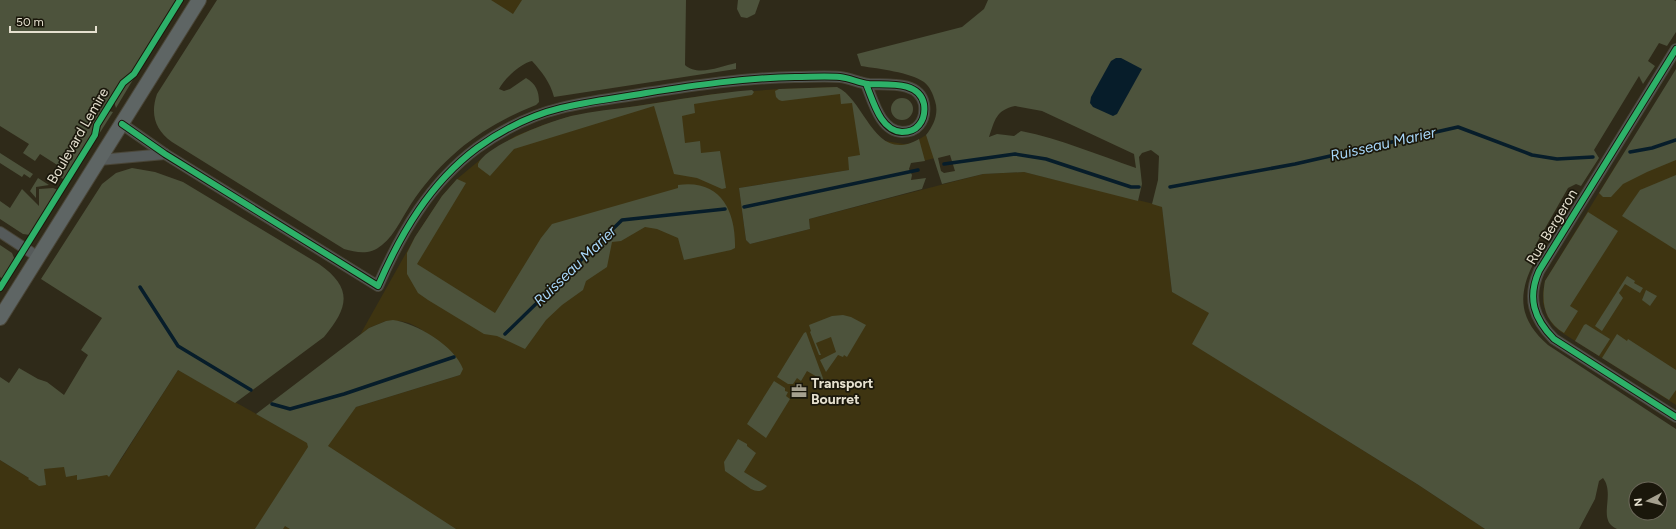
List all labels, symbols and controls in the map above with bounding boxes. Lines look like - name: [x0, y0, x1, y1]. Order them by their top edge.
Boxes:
- scale bar: [10, 8, 96, 34]
- text: 50 m: [16, 15, 44, 29]
- street label: Boulevard Lemire: [44, 85, 113, 187]
- water label: Ruisseau Marier: [1328, 123, 1438, 165]
- street label: Rue Bergeron: [1523, 186, 1581, 268]
- water label: Ruisseau Marier: [530, 221, 621, 310]
- place label: Transport Bourret: [811, 375, 874, 408]
- office icon: Transport Bourret: [790, 382, 808, 400]
- north arrow: [1628, 481, 1668, 521]
- text: N: [1632, 497, 1646, 507]

